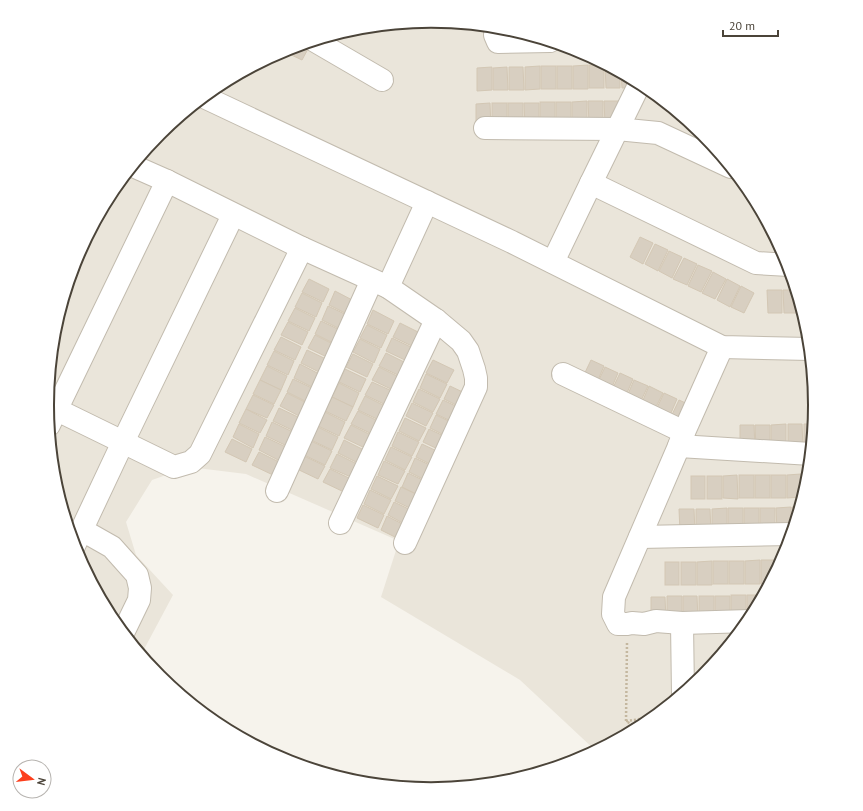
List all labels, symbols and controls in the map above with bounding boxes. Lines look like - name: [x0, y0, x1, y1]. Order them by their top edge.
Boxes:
- scale bar: [723, 12, 778, 38]
- text: 20 m: [729, 18, 755, 33]
- north arrow: [12, 759, 52, 799]
- text: N: [34, 776, 49, 787]

